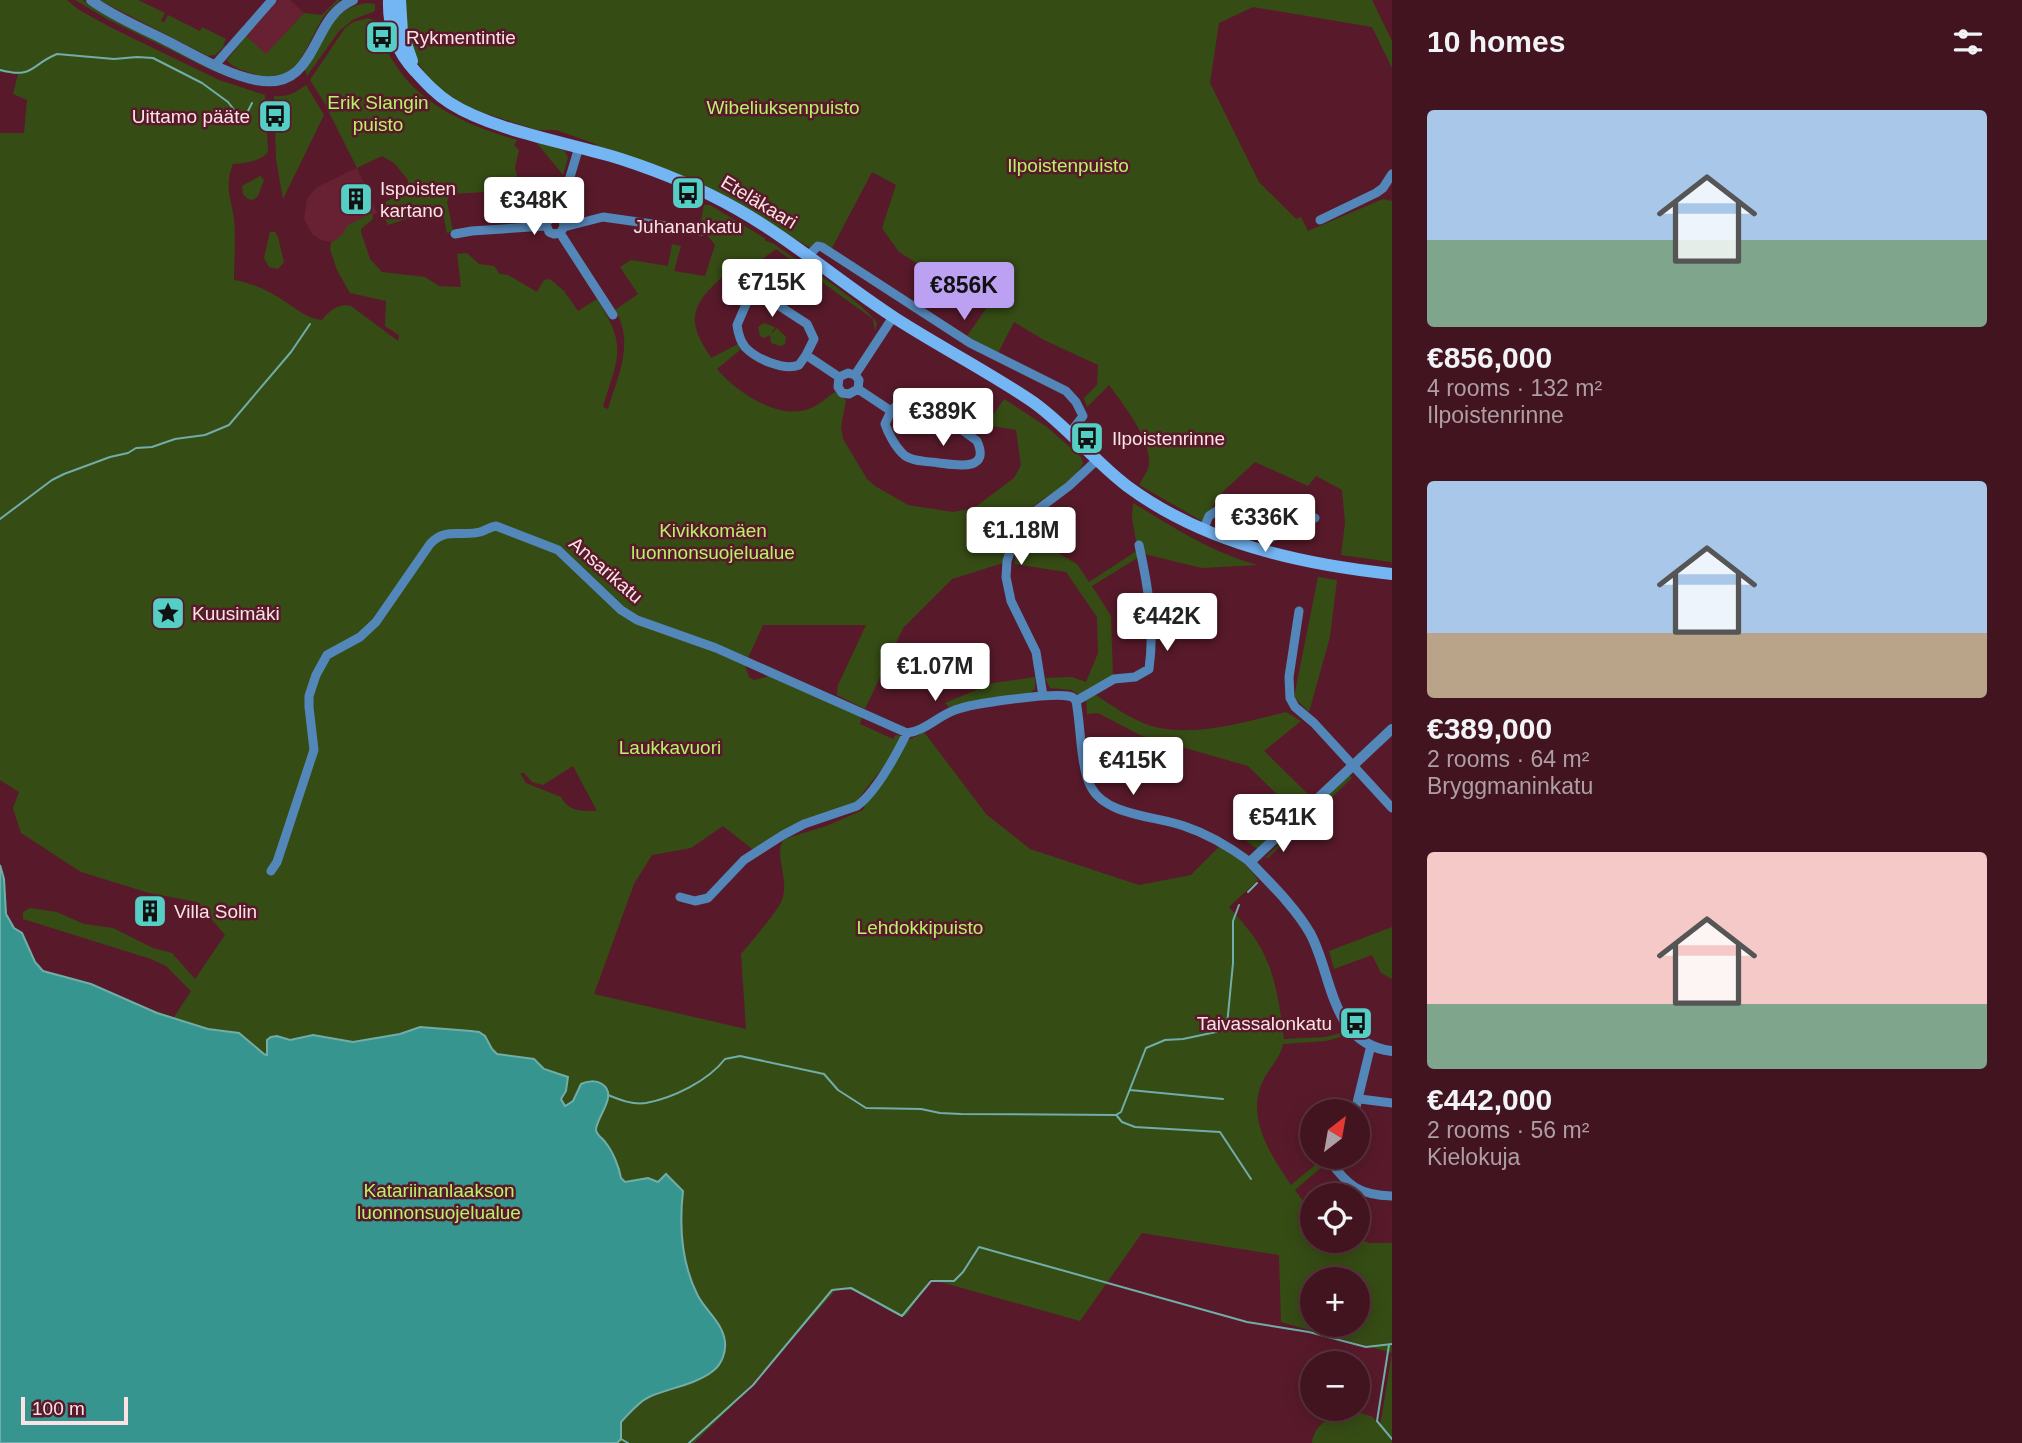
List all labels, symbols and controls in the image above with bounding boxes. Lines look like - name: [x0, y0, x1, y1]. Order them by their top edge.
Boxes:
- bus stop icon: Rykmentintie: [363, 18, 401, 56]
- icon: filters: [1949, 23, 1987, 61]
- text: 10 homes: [1427, 25, 1565, 58]
- place label: Rykmentintie: [406, 27, 516, 48]
- park label: Erik Slangin puisto: [327, 92, 429, 135]
- bus stop icon: Uittamo pääte: [256, 97, 294, 135]
- park label: Wibeliuksenpuisto: [706, 97, 860, 118]
- place label: Uittamo pääte: [132, 106, 250, 127]
- park label: Ilpoistenpuisto: [1007, 155, 1129, 176]
- icon: home: [1644, 156, 1770, 282]
- street label: Eteläkaari: [717, 171, 801, 233]
- bus stop icon: Juhanankatu: [669, 174, 707, 212]
- pin: €348K: [485, 177, 583, 237]
- place label: Ispoisten kartano: [380, 178, 456, 221]
- building icon: Ispoisten kartano: [337, 180, 375, 218]
- text: €348K: [500, 187, 568, 213]
- place label: Juhanankatu: [634, 216, 742, 237]
- pin: €715K: [723, 260, 821, 319]
- pin: €856K: [915, 262, 1013, 322]
- text: €715K: [738, 269, 806, 295]
- text: €856K: [930, 272, 998, 298]
- text: €856,000: [1427, 341, 1552, 374]
- text: 4 rooms · 132 m²: [1427, 375, 1602, 401]
- pin: €389K: [894, 388, 992, 448]
- text: €389K: [909, 398, 977, 424]
- text: Ilpoistenrinne: [1427, 402, 1564, 428]
- bus stop icon: Ilpoistenrinne: [1068, 419, 1106, 457]
- place label: Ilpoistenrinne: [1112, 428, 1225, 449]
- pin: €336K: [1216, 494, 1314, 554]
- text: €336K: [1231, 504, 1299, 530]
- pin: €1.18M: [964, 508, 1078, 567]
- text: €1.18M: [983, 517, 1059, 543]
- park label: Kivikkomäen luonnonsuojelualue: [631, 520, 795, 563]
- icon: home: [1644, 527, 1770, 653]
- street label: Ansarikatu: [565, 533, 647, 607]
- place icon: Kuusimäki: [149, 594, 187, 632]
- pin: €442K: [1118, 594, 1216, 653]
- place label: Kuusimäki: [192, 603, 280, 624]
- text: €442K: [1133, 603, 1201, 629]
- pin: €1.07M: [878, 644, 992, 703]
- text: €1.07M: [897, 653, 973, 679]
- text: €389,000: [1427, 712, 1552, 745]
- park label: Laukkavuori: [619, 737, 721, 758]
- pin: €415K: [1084, 738, 1182, 797]
- text: 2 rooms · 64 m²: [1427, 746, 1589, 772]
- text: €415K: [1099, 747, 1167, 773]
- text: Bryggmaninkatu: [1427, 773, 1593, 799]
- pin: €541K: [1234, 794, 1332, 854]
- text: €541K: [1249, 804, 1317, 830]
- building icon: Villa Solin: [131, 892, 169, 930]
- icon: home: [1644, 898, 1770, 1024]
- place label: Villa Solin: [174, 901, 257, 922]
- park label: Lehdokkipuisto: [857, 917, 983, 938]
- bus stop icon: Taivassalonkatu: [1337, 1004, 1375, 1042]
- place label: Taivassalonkatu: [1197, 1013, 1332, 1034]
- text: €442,000: [1427, 1083, 1552, 1116]
- north arrow: [1300, 1099, 1370, 1169]
- map controls: [1300, 1099, 1370, 1421]
- text: 2 rooms · 56 m²: [1427, 1117, 1589, 1143]
- text: Kielokuja: [1427, 1144, 1520, 1170]
- park label: Katariinanlaakson luonnonsuojelualue: [357, 1180, 521, 1223]
- button: locate: [1300, 1183, 1370, 1253]
- button: +: [1300, 1267, 1370, 1337]
- button: −: [1300, 1351, 1370, 1421]
- scale bar: [21, 1394, 128, 1426]
- text: 100 m: [32, 1398, 85, 1419]

